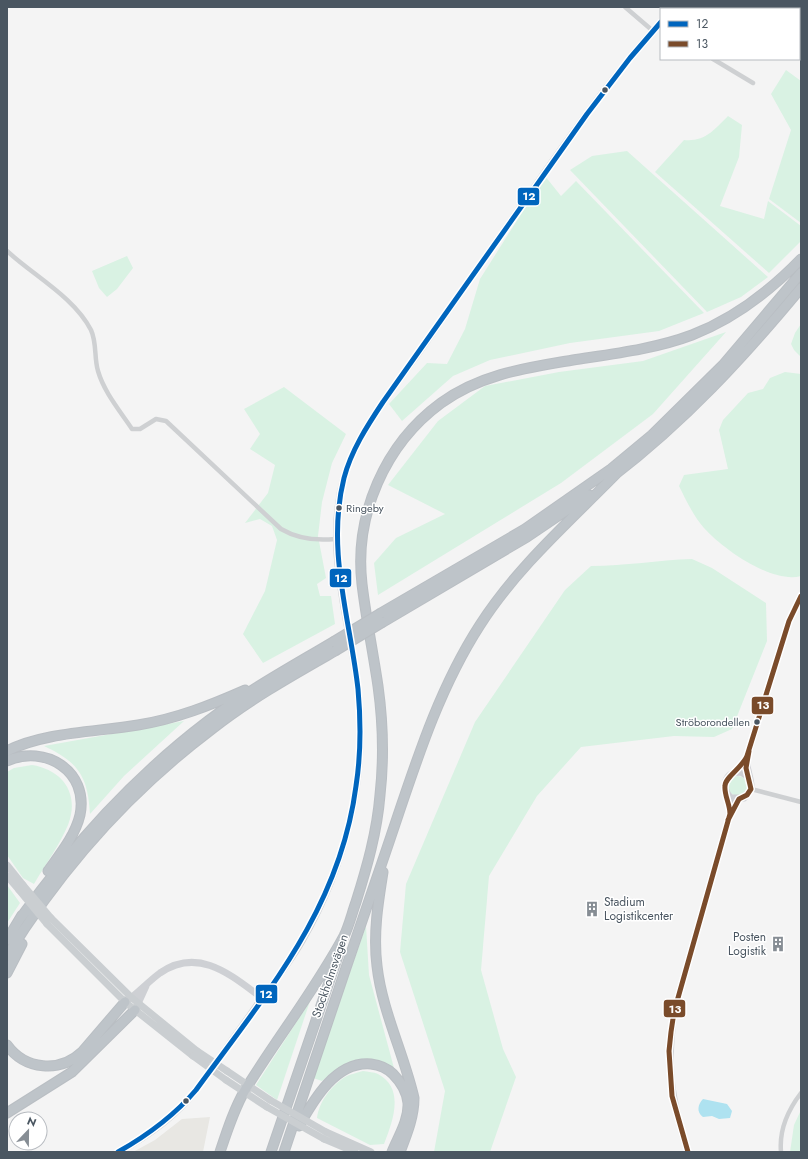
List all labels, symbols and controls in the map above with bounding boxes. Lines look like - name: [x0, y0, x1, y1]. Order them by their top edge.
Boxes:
- legend: [660, 8, 800, 60]
- text: 12: [696, 15, 708, 33]
- text: 13: [696, 35, 708, 53]
- unlabelled marker: [600, 85, 610, 95]
- line badge: 12: [517, 187, 540, 206]
- text: 12: [523, 188, 535, 204]
- place label: Ringeby: [346, 500, 384, 516]
- marker: Ringeby: [334, 503, 344, 513]
- line badge: 12: [329, 568, 352, 588]
- text: 12: [335, 570, 347, 586]
- line badge: 13: [751, 696, 774, 715]
- text: 13: [757, 697, 769, 713]
- place label: Ströborondellen: [676, 714, 750, 730]
- marker: Ströborondellen: [752, 717, 762, 727]
- place label: Stadium Logistikcenter: [604, 893, 674, 925]
- building icon: Stadium Logistikcenter: [583, 900, 601, 918]
- place label: Posten Logistik: [728, 928, 767, 960]
- street label: Stockholmsvägen: [307, 932, 353, 1020]
- building icon: Posten Logistik: [769, 935, 787, 953]
- line badge: 12: [255, 984, 278, 1004]
- text: 12: [260, 986, 272, 1002]
- line badge: 13: [663, 999, 686, 1018]
- text: 13: [669, 1001, 681, 1017]
- unlabelled marker: [181, 1096, 191, 1106]
- north arrow: [8, 1111, 48, 1151]
- text: N: [25, 1113, 39, 1131]

